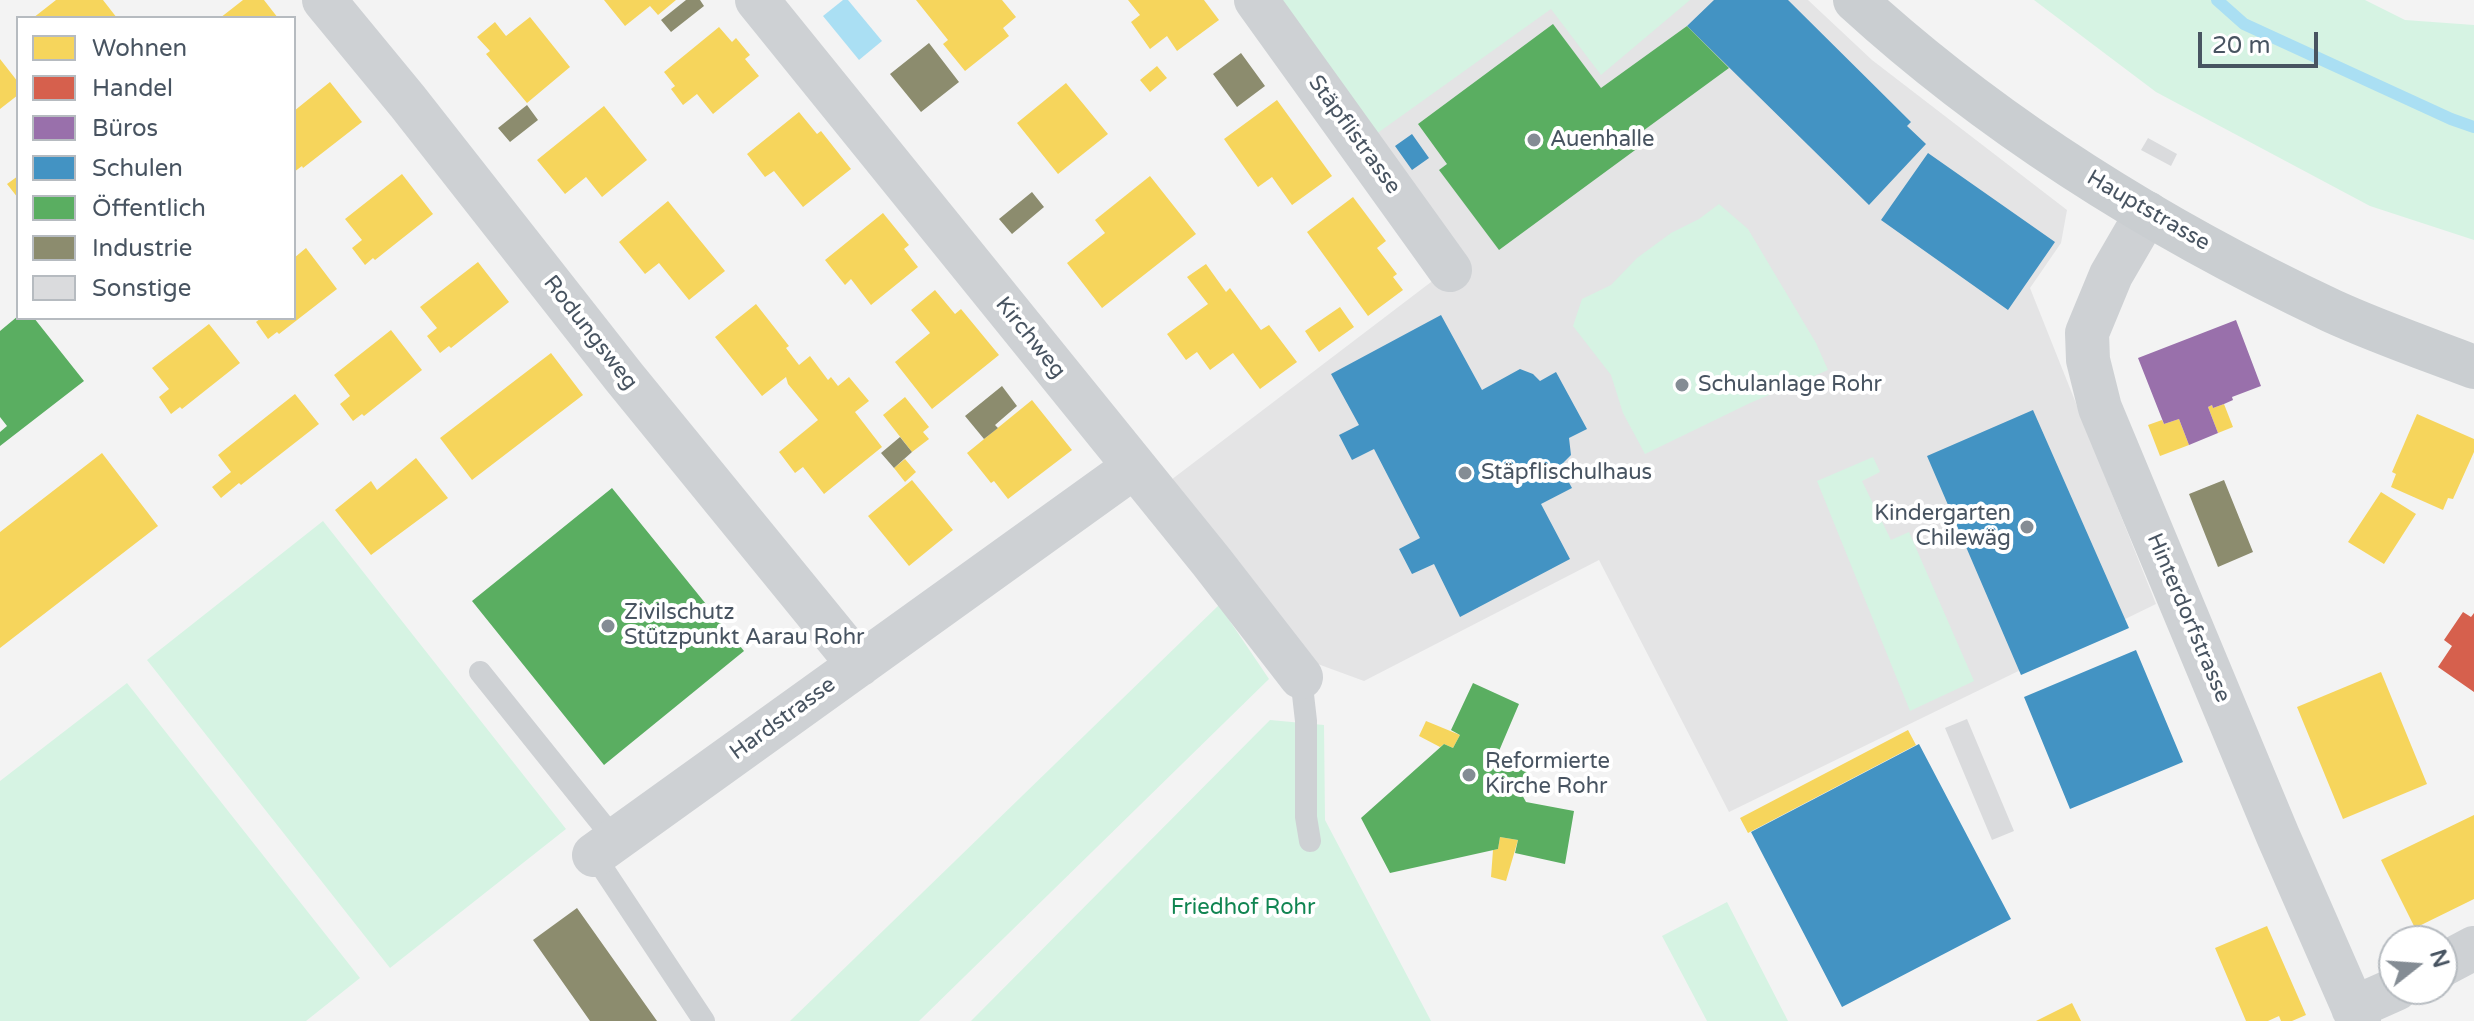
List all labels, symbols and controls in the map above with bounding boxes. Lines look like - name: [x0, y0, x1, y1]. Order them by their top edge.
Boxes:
- legend: [16, 16, 296, 320]
- scale bar: [2202, 16, 2322, 66]
- text: 20 m: [2212, 31, 2270, 60]
- text: Wohnen: [92, 34, 187, 63]
- street label: Stäpflistrasse: [1302, 70, 1406, 200]
- text: Handel: [92, 74, 173, 103]
- text: Büros: [92, 114, 158, 143]
- place label: Auenhalle: [1550, 127, 1655, 153]
- marker: Auenhalle: [1525, 131, 1543, 149]
- text: Schulen: [92, 154, 183, 183]
- street label: Hauptstrasse: [2082, 165, 2214, 257]
- text: Öffentlich: [92, 194, 206, 223]
- text: Industrie: [92, 234, 192, 263]
- street label: Rodungsweg: [537, 271, 643, 395]
- text: Sonstige: [92, 274, 191, 303]
- street label: Kirchweg: [989, 292, 1071, 384]
- place label: Schulanlage Rohr: [1698, 372, 1882, 398]
- marker: Schulanlage Rohr: [1673, 376, 1691, 394]
- place label: Stäpflischulhaus: [1481, 460, 1652, 486]
- marker: Stäpflischulhaus: [1456, 464, 1474, 482]
- place label: Kindergarten Chilewäg: [1874, 501, 2011, 552]
- marker: Kindergarten Chilewäg: [2018, 518, 2036, 536]
- street label: Hinterdorfstrasse: [2140, 529, 2236, 707]
- place label: Zivilschutz Stützpunkt Aarau Rohr: [624, 600, 864, 652]
- marker: Zivilschutz Stützpunkt Aarau Rohr: [599, 617, 617, 635]
- street label: Hardstrasse: [725, 672, 841, 766]
- place label: Reformierte Kirche Rohr: [1485, 749, 1610, 800]
- marker: Reformierte Kirche Rohr: [1460, 766, 1478, 784]
- park label: Friedhof Rohr: [1171, 895, 1315, 921]
- north arrow: [2378, 925, 2458, 1005]
- text: N: [2424, 946, 2454, 971]

